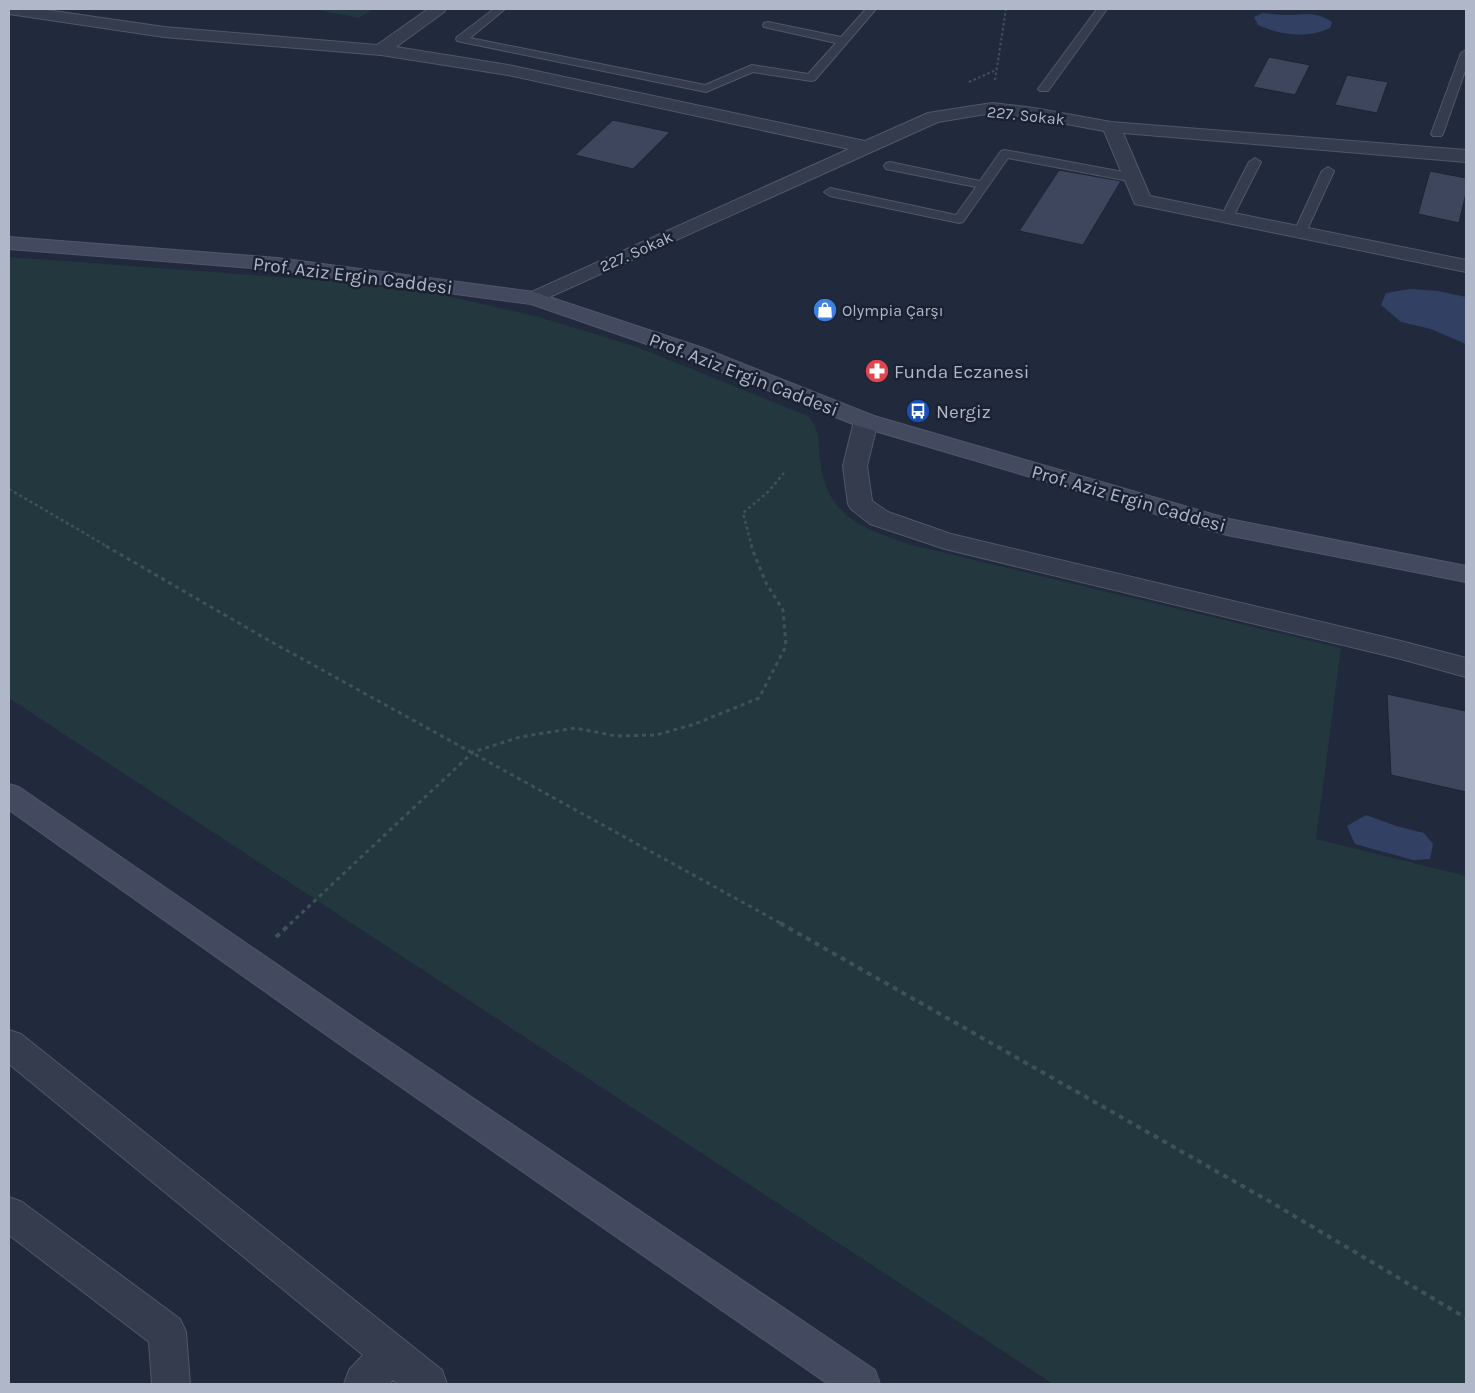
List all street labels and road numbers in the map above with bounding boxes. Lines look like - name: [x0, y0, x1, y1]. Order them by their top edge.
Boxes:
- street label: 227. Sokak: [986, 102, 1066, 129]
- street label: 227. Sokak: [597, 227, 676, 276]
- street label: Prof. Aziz Ergin Caddesi: [252, 253, 454, 299]
- street label: Prof. Aziz Ergin Caddesi: [646, 329, 841, 421]
- street label: Prof. Aziz Ergin Caddesi: [1029, 461, 1228, 537]

